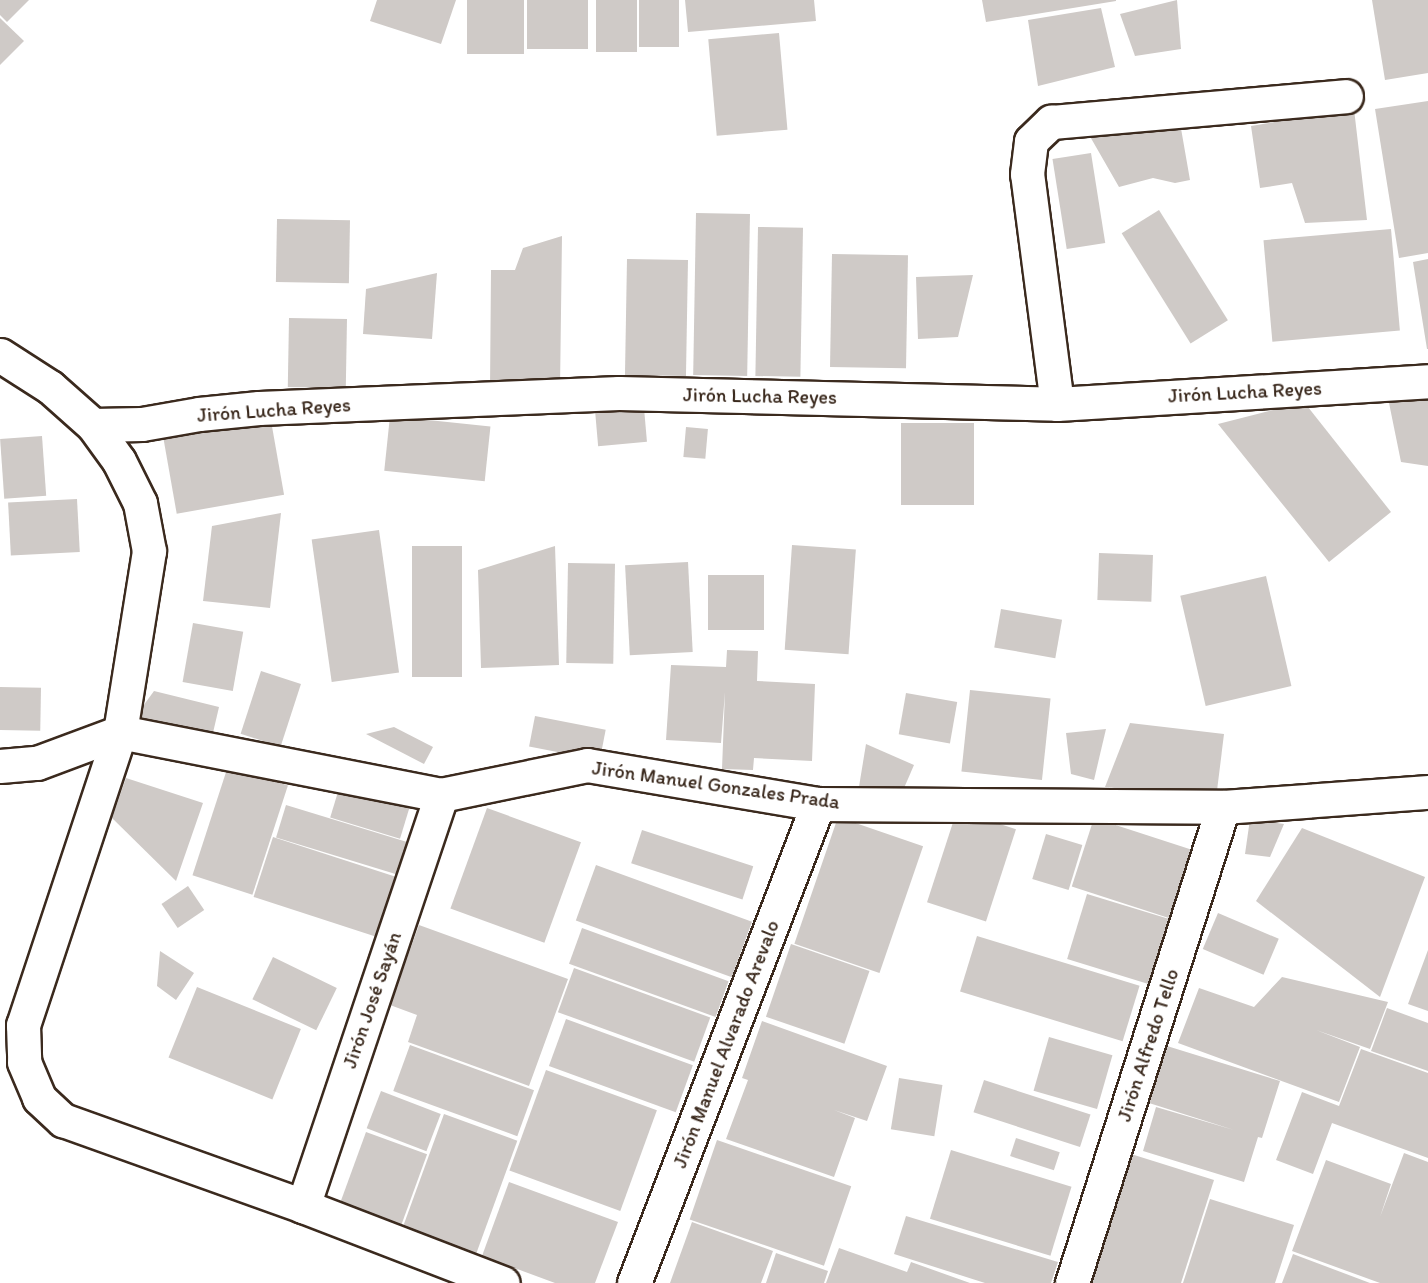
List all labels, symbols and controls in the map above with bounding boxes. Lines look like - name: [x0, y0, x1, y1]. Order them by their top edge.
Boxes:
- street label: Jirón Lucha Reyes: [1168, 376, 1322, 408]
- street label: Jirón Lucha Reyes: [684, 383, 836, 409]
- street label: Jirón Lucha Reyes: [197, 393, 351, 427]
- street label: Jirón Manuel Gonzales Prada: [591, 756, 841, 814]
- street label: Jirón Manuel Alvarado Arevalo: [668, 917, 784, 1171]
- street label: Jirón José Sayán: [337, 929, 407, 1071]
- street label: Jirón Alfredo Tello: [1112, 966, 1184, 1124]

